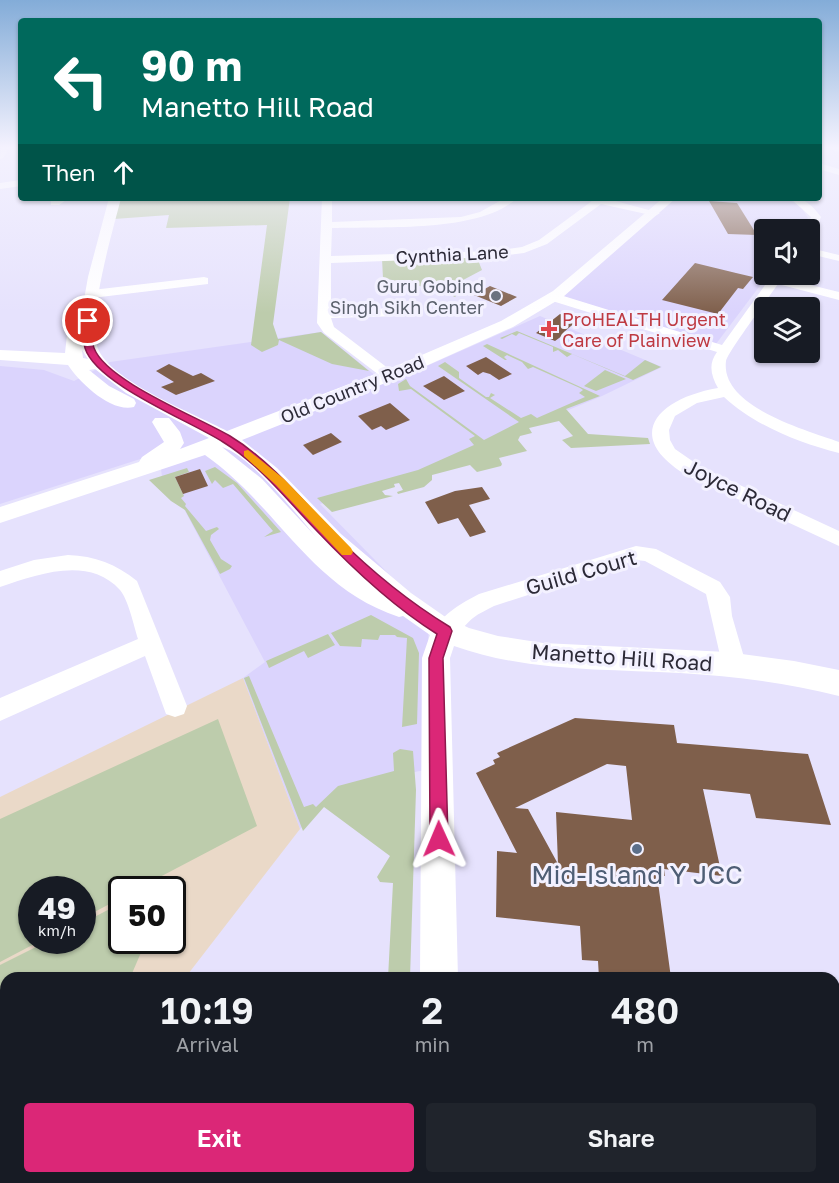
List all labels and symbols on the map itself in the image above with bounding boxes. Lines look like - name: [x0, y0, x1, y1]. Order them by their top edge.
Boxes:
- street label: Cynthia Lane: [395, 240, 509, 268]
- place label: Guru Gobind Singh Sikh Center: [330, 275, 484, 318]
- marker: Guru Gobind Singh Sikh Center: [489, 289, 503, 303]
- pin: [62, 295, 113, 346]
- place label: ProHEALTH Urgent Care of Plainview: [562, 308, 726, 351]
- marker: ProHEALTH Urgent Care of Plainview: [540, 320, 558, 338]
- street label: Old Country Road: [277, 350, 427, 428]
- street label: Joyce Road: [680, 453, 796, 527]
- street label: Guild Court: [522, 544, 640, 600]
- street label: Manetto Hill Road: [531, 638, 713, 676]
- position arrow: [407, 807, 471, 871]
- marker: Mid-Island Y JCC: [630, 842, 644, 856]
- place label: Mid-Island Y JCC: [531, 859, 743, 890]
- speed limit sign: 50: [108, 876, 186, 954]

